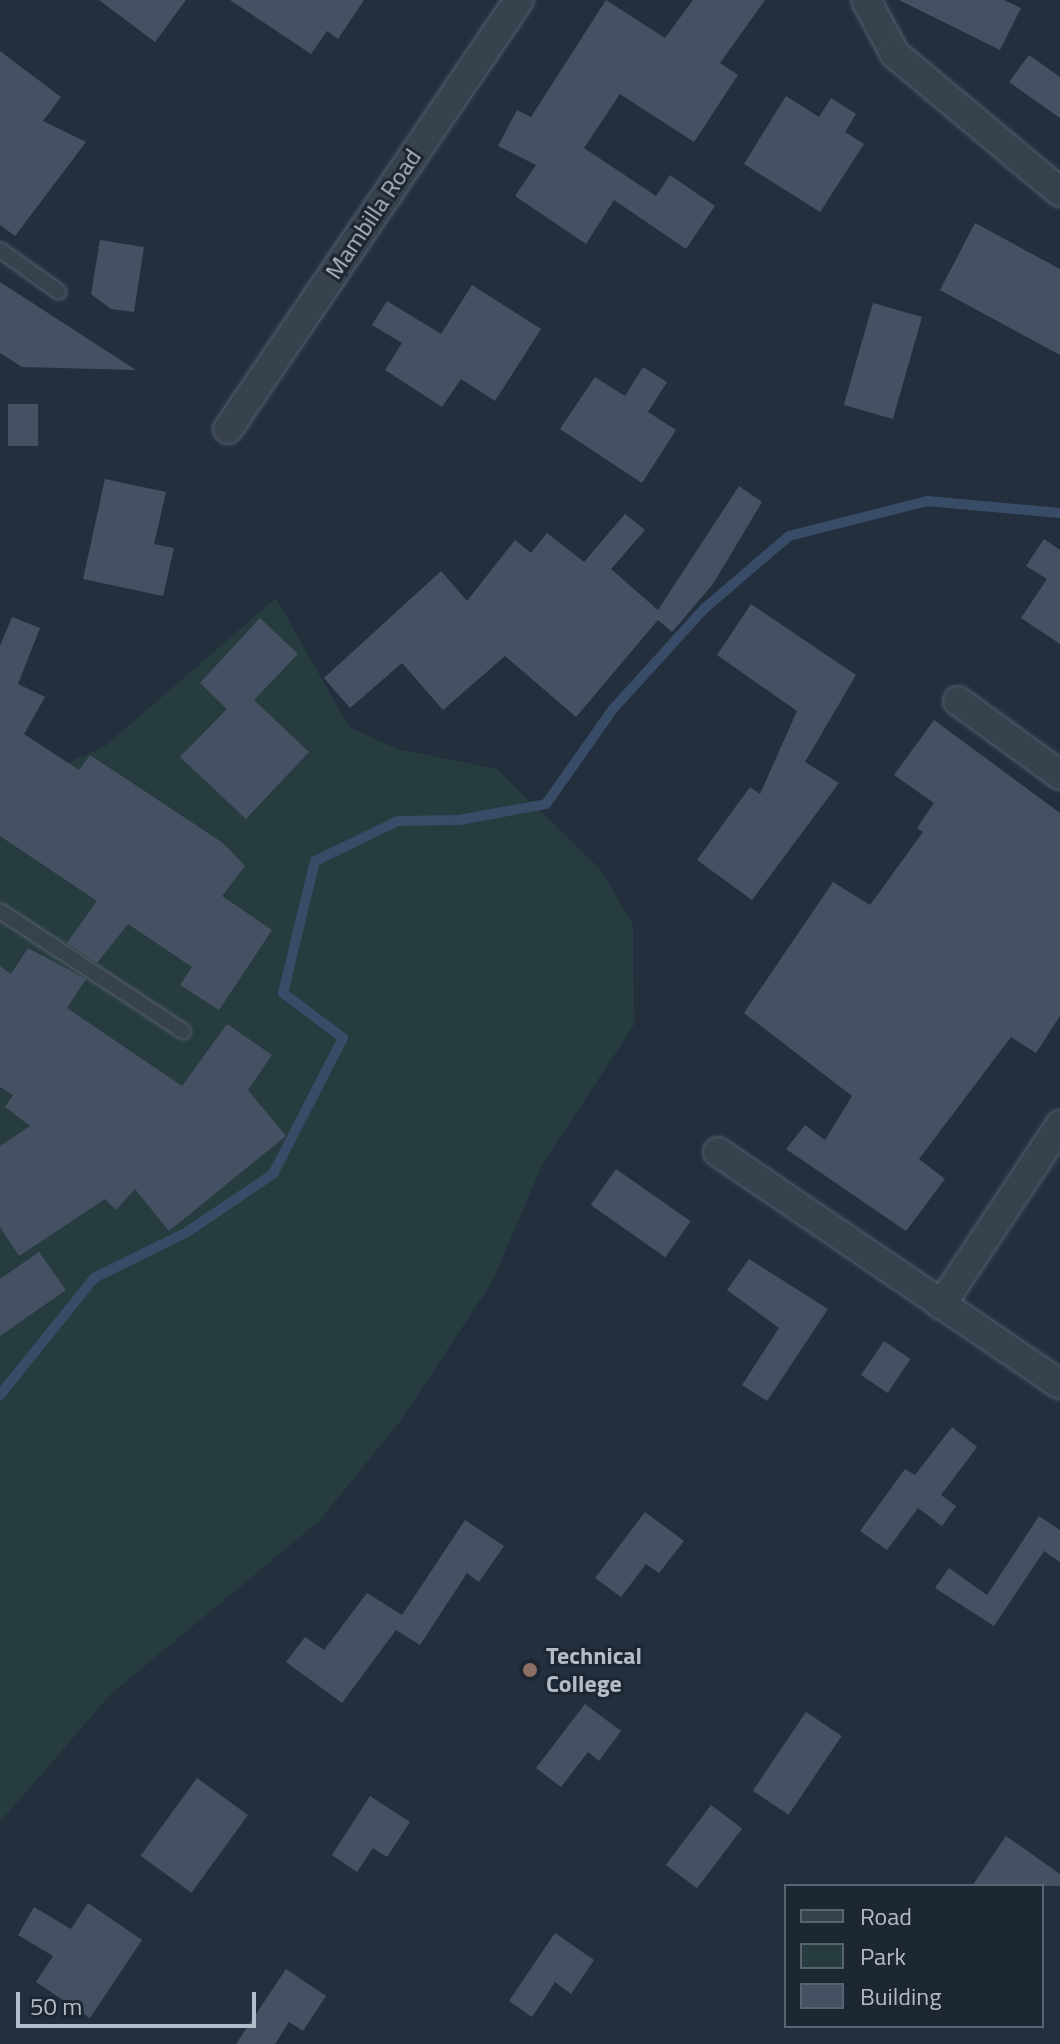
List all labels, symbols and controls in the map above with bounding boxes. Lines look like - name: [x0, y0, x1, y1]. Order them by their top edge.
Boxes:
- street label: Mambilla Road: [319, 144, 427, 284]
- place label: Technical College: [546, 1642, 642, 1698]
- marker: Technical College: [521, 1661, 539, 1679]
- legend: [784, 1884, 1044, 2028]
- text: Road: [860, 1898, 912, 1934]
- text: Park: [860, 1938, 906, 1974]
- scale bar: [20, 1976, 260, 2026]
- text: Building: [860, 1978, 942, 2014]
- text: 50 m: [30, 1988, 82, 2024]

